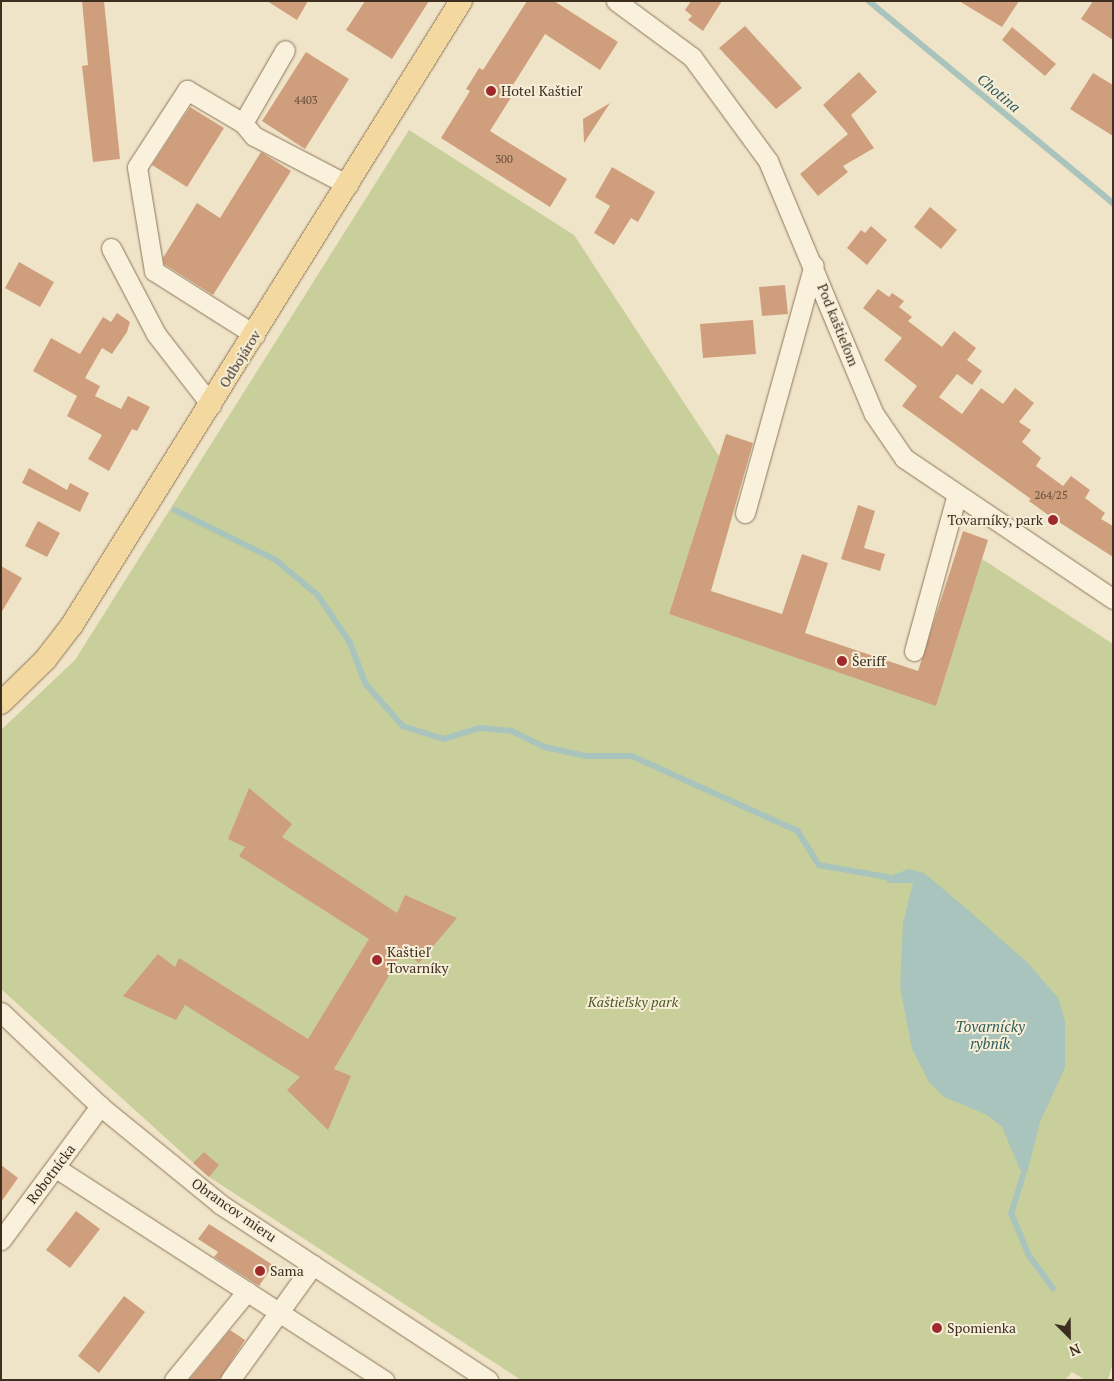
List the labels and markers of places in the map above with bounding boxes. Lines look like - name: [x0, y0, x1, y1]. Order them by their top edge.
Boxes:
- place label: Hotel Kaštieľ: [501, 83, 581, 99]
- marker: Hotel Kaštieľ: [485, 85, 497, 97]
- place label: Tovarníky, park: [947, 512, 1043, 528]
- marker: Tovarníky, park: [1047, 514, 1059, 526]
- place label: Šeriff: [852, 653, 886, 669]
- marker: Šeriff: [836, 655, 848, 667]
- place label: Kaštieľ Tovarníky: [387, 944, 449, 976]
- marker: Kaštieľ Tovarníky: [371, 954, 383, 966]
- place label: Sama: [270, 1263, 304, 1279]
- marker: Sama: [254, 1265, 266, 1277]
- place label: Spomienka: [947, 1320, 1016, 1336]
- marker: Spomienka: [931, 1322, 943, 1334]

